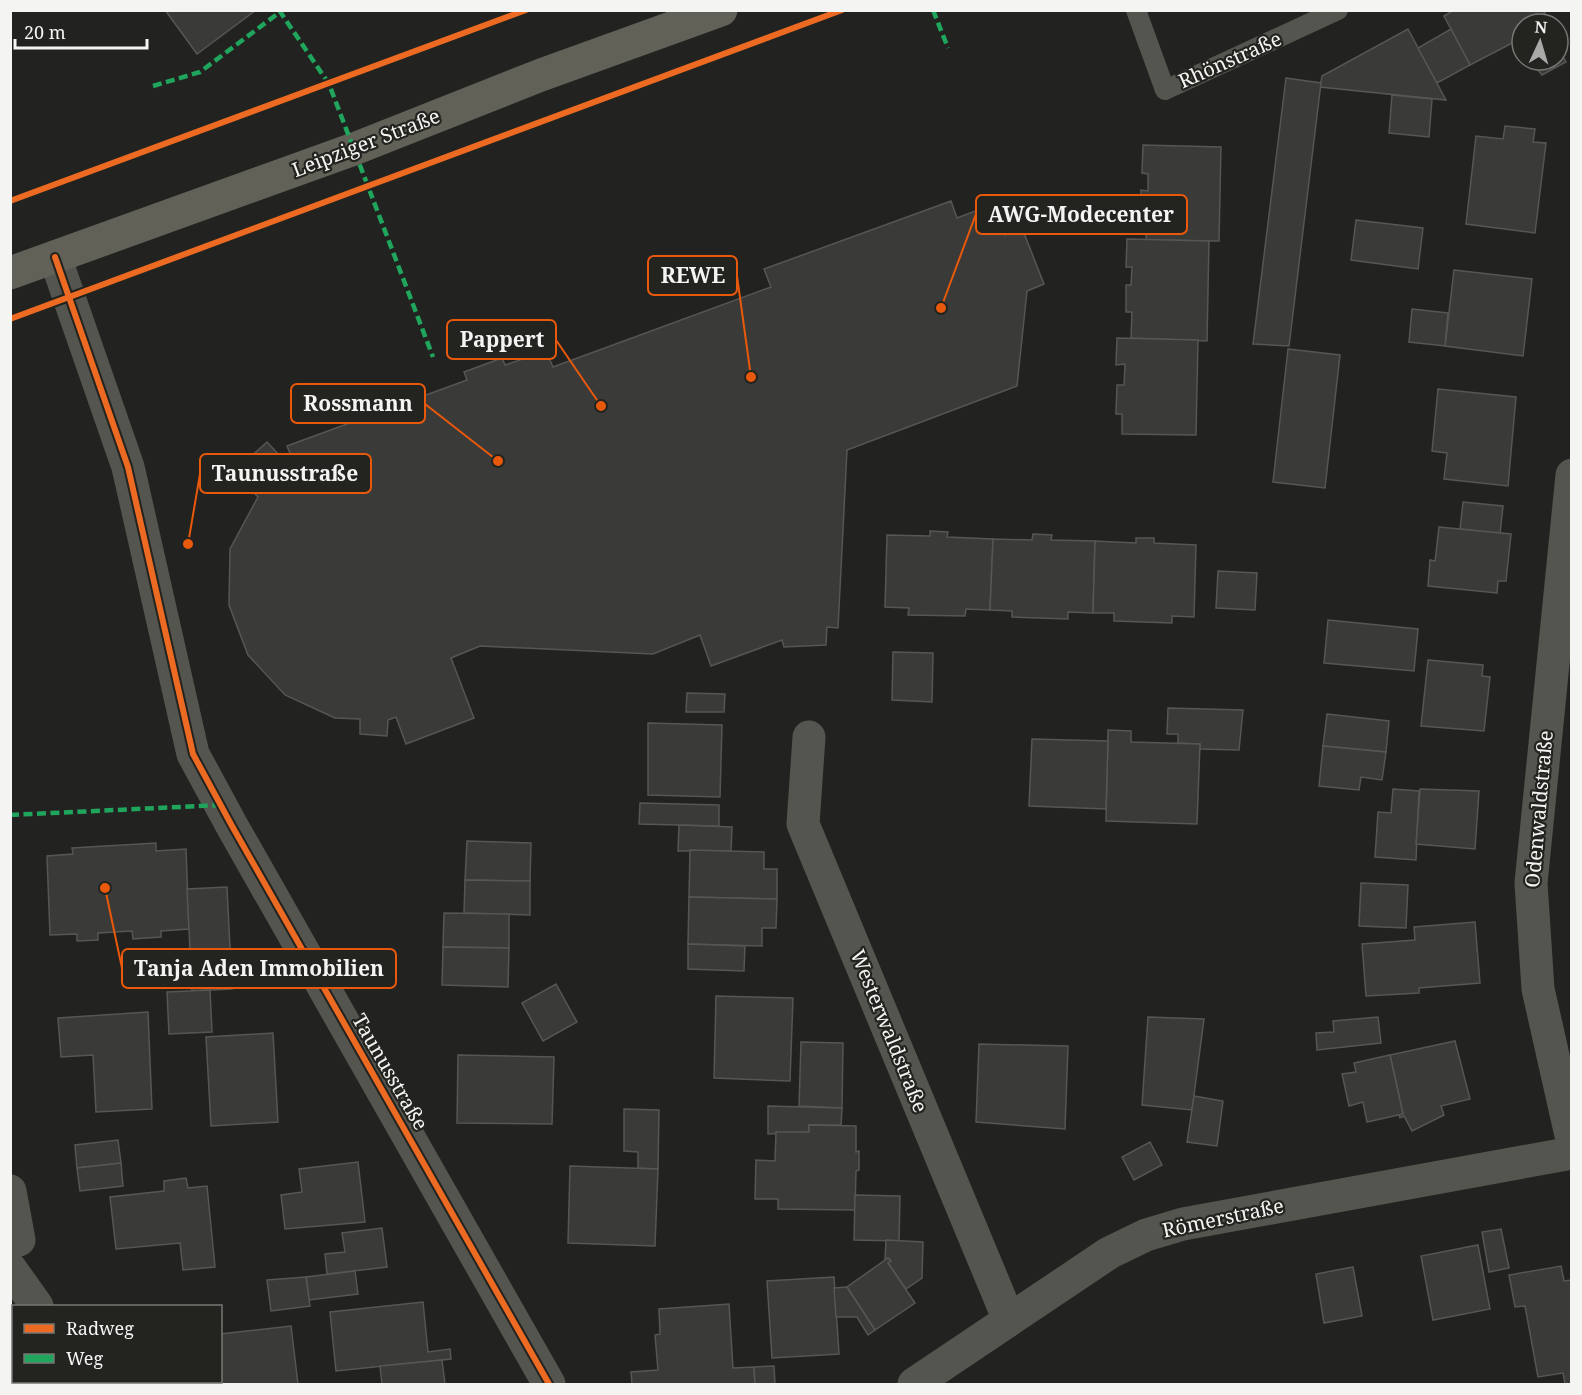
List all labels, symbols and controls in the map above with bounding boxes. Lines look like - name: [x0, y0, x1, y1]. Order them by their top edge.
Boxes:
- scale bar: [15, 12, 147, 50]
- north arrow: [1510, 12, 1570, 72]
- text: N: [1534, 16, 1548, 38]
- text: 20 m: [24, 20, 66, 44]
- street label: Rhönstraße: [1174, 25, 1286, 94]
- street label: Leipziger Straße: [288, 102, 444, 183]
- callout: AWG-Modecenter: [976, 195, 1187, 234]
- text: AWG-Modecenter: [988, 200, 1174, 228]
- callout: REWE: [648, 256, 737, 295]
- text: REWE: [661, 261, 725, 289]
- callout: Pappert: [447, 320, 556, 359]
- text: Pappert: [460, 325, 545, 353]
- callout: Rossmann: [291, 384, 425, 423]
- text: Rossmann: [303, 389, 413, 417]
- callout: Taunusstraße: [200, 454, 371, 493]
- text: Taunusstraße: [212, 459, 358, 487]
- street label: Odenwaldstraße: [1518, 729, 1559, 889]
- street label: Westerwaldstraße: [844, 945, 934, 1116]
- callout: Tanja Aden Immobilien: [122, 949, 396, 988]
- text: Tanja Aden Immobilien: [134, 954, 384, 982]
- street label: Taunusstraße: [346, 1009, 435, 1135]
- street label: Römerstraße: [1160, 1191, 1286, 1244]
- legend: [12, 1305, 222, 1383]
- text: Radweg: [66, 1316, 134, 1340]
- text: Weg: [66, 1346, 103, 1370]

